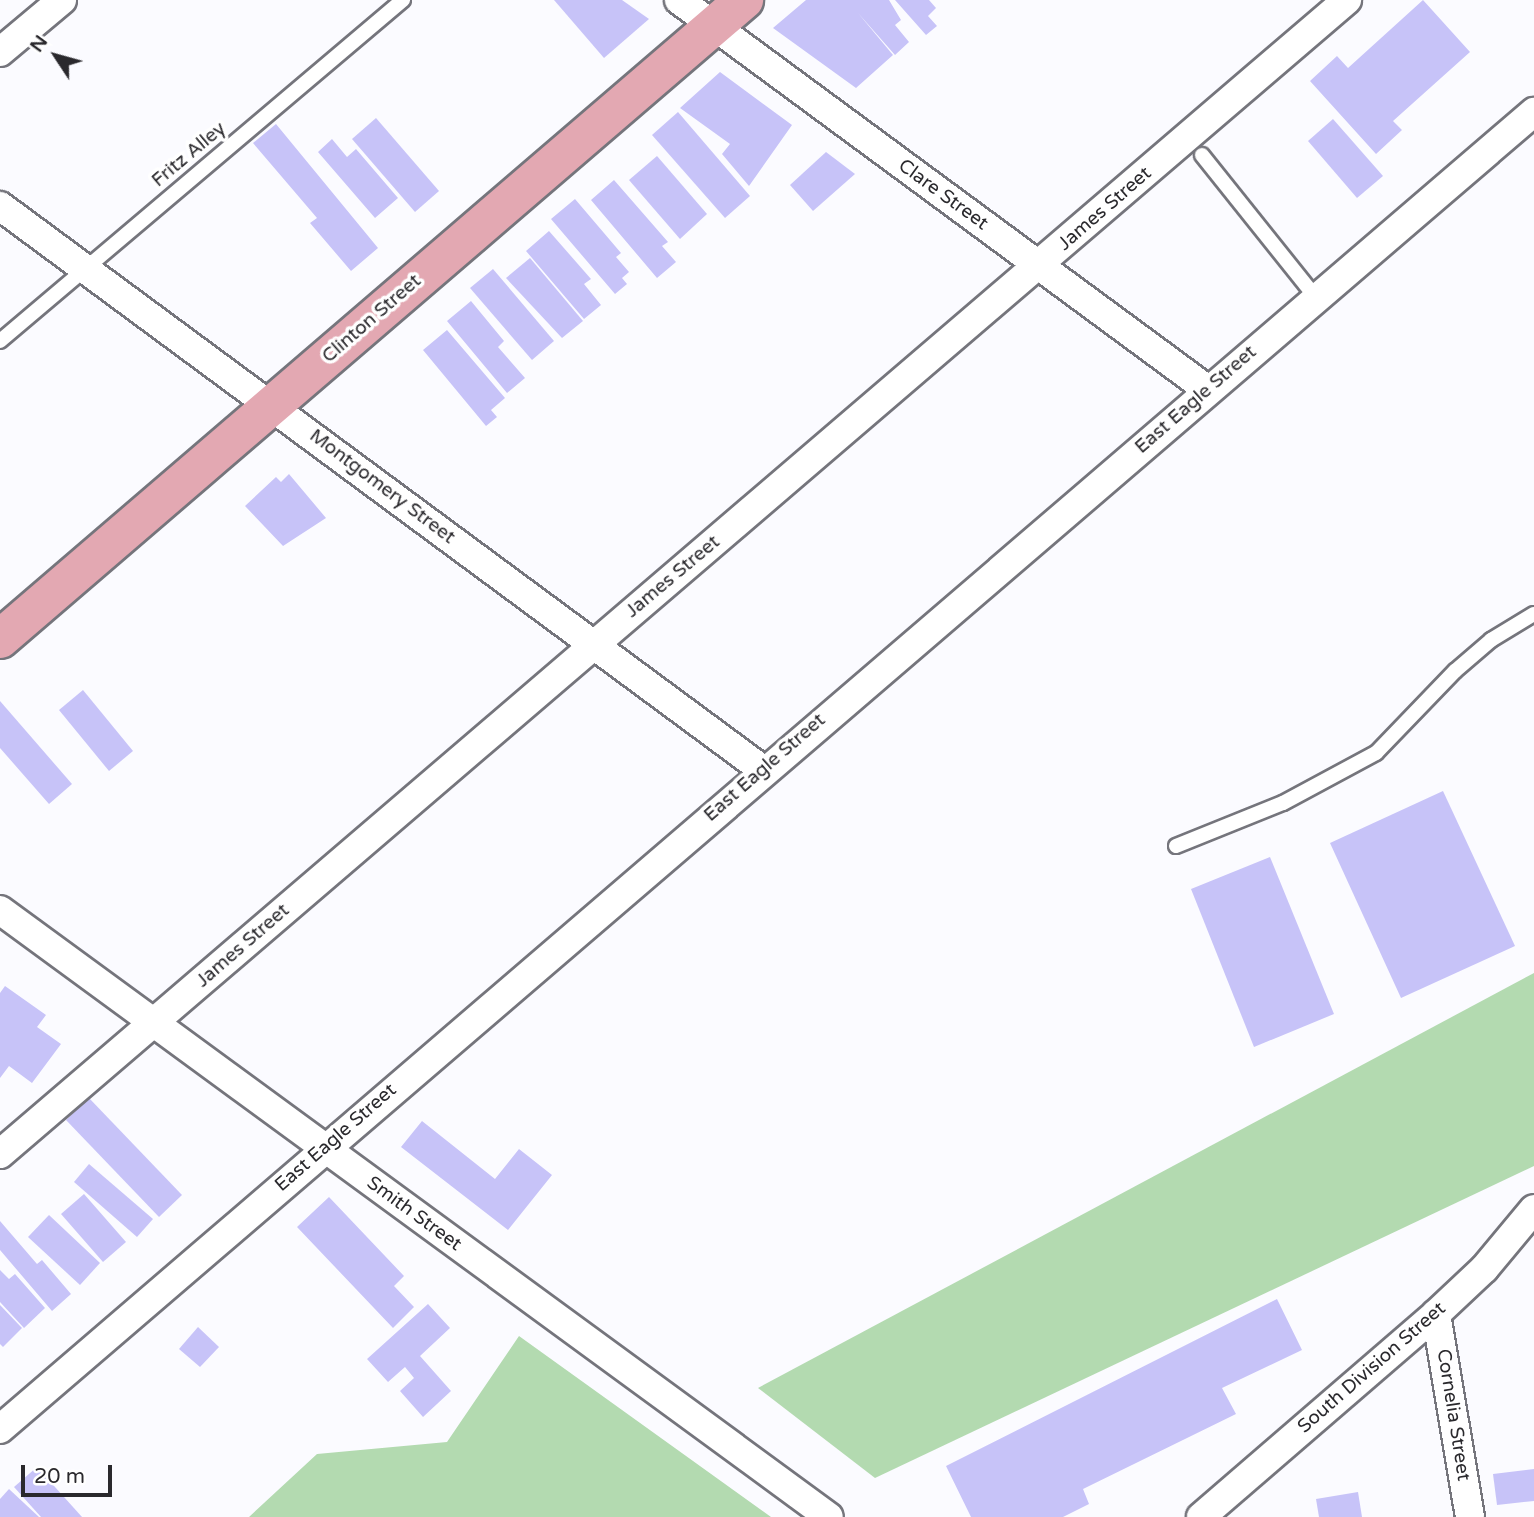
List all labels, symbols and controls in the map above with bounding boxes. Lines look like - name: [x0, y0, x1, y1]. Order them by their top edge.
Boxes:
- north arrow: [21, 21, 91, 91]
- text: N: [26, 31, 52, 56]
- street label: Fritz Alley: [148, 118, 230, 192]
- street label: Clare Street: [894, 155, 992, 235]
- street label: James Street: [1054, 162, 1156, 256]
- street label: Clinton Street: [318, 270, 426, 368]
- street label: East Eagle Street: [1131, 341, 1261, 459]
- street label: Montgomery Street: [305, 425, 459, 549]
- street label: James Street: [621, 531, 725, 623]
- street label: East Eagle Street: [700, 709, 830, 827]
- street label: James Street: [192, 899, 294, 993]
- street label: East Eagle Street: [271, 1079, 401, 1197]
- street label: Smith Street: [362, 1172, 466, 1256]
- street label: South Division Street: [1293, 1298, 1451, 1438]
- street label: Cornelia Street: [1431, 1347, 1475, 1483]
- scale bar: [24, 1450, 116, 1494]
- text: 20 m: [34, 1464, 85, 1489]

